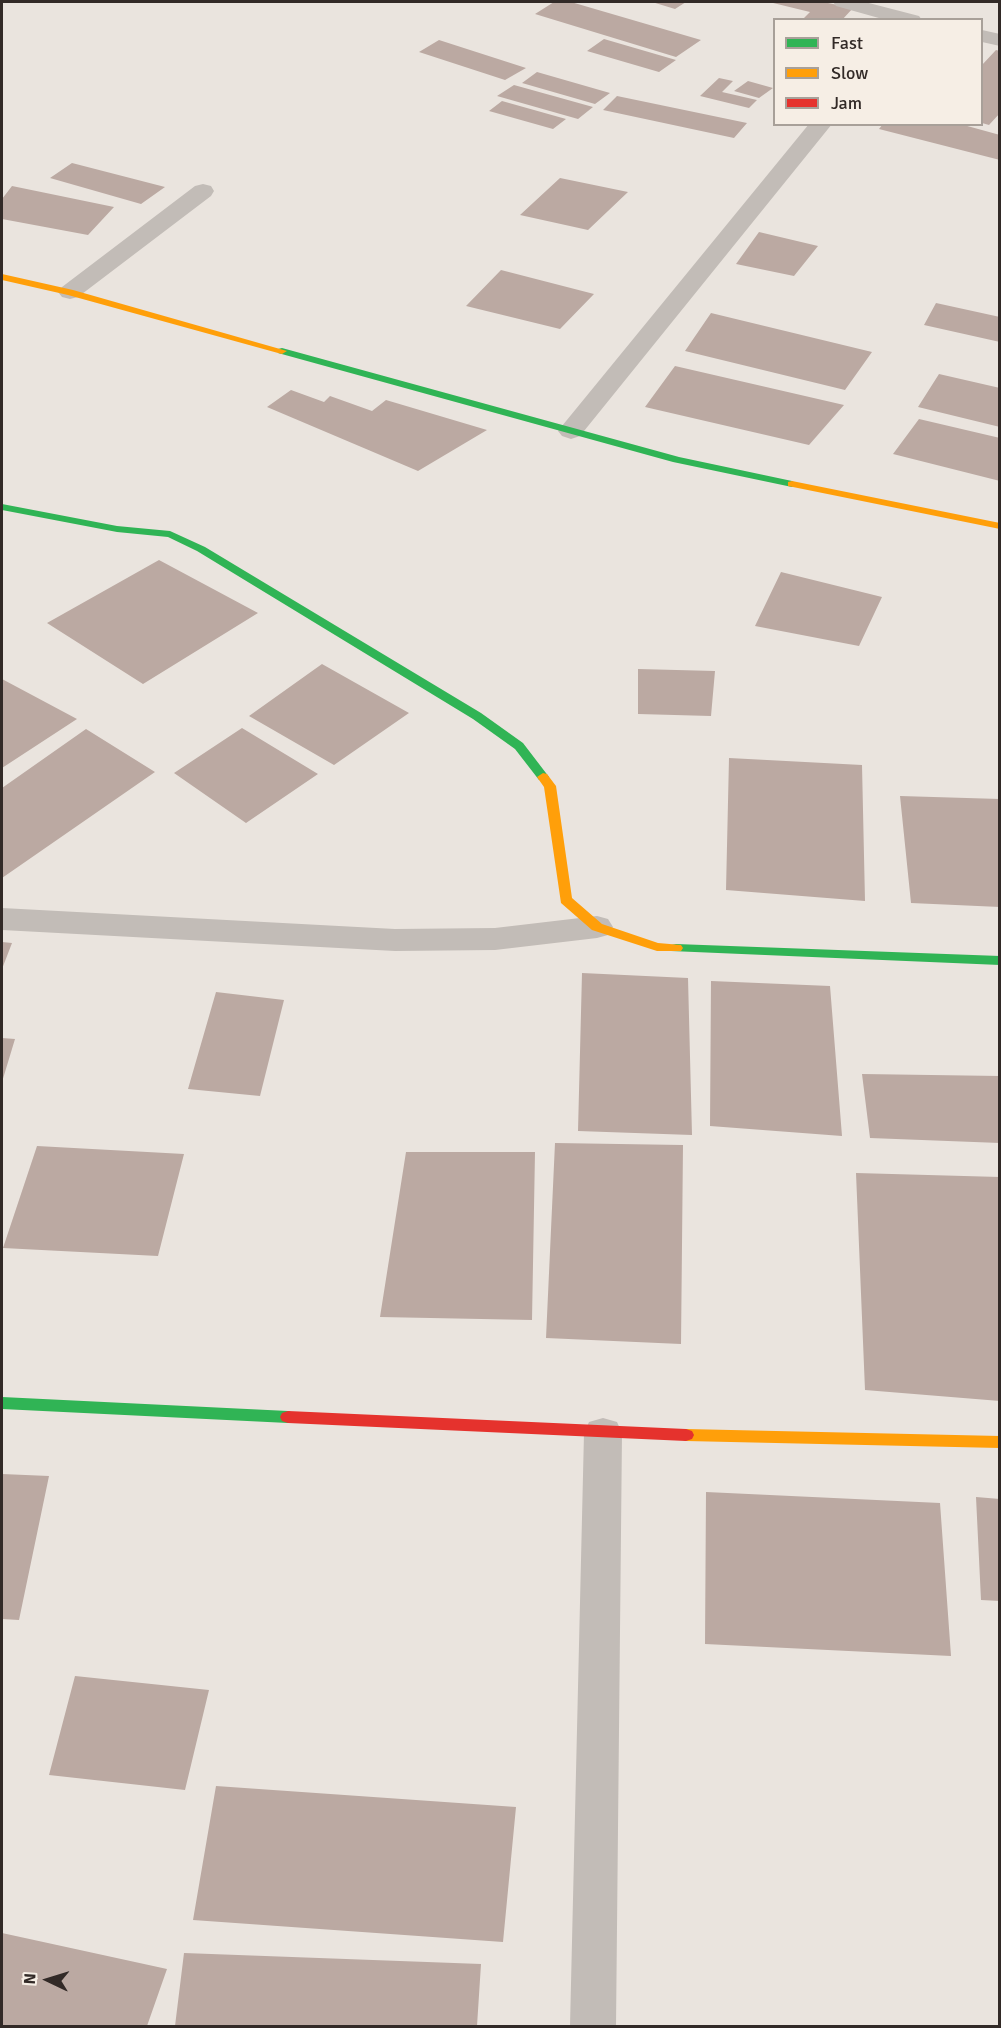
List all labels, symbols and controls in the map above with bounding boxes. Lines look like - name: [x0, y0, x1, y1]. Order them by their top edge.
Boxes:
- legend: [773, 18, 983, 126]
- text: Fast: [831, 32, 863, 54]
- text: Slow: [831, 62, 868, 84]
- text: Jam: [831, 92, 862, 114]
- north arrow: [18, 1950, 78, 2010]
- text: N: [20, 1972, 40, 1985]

